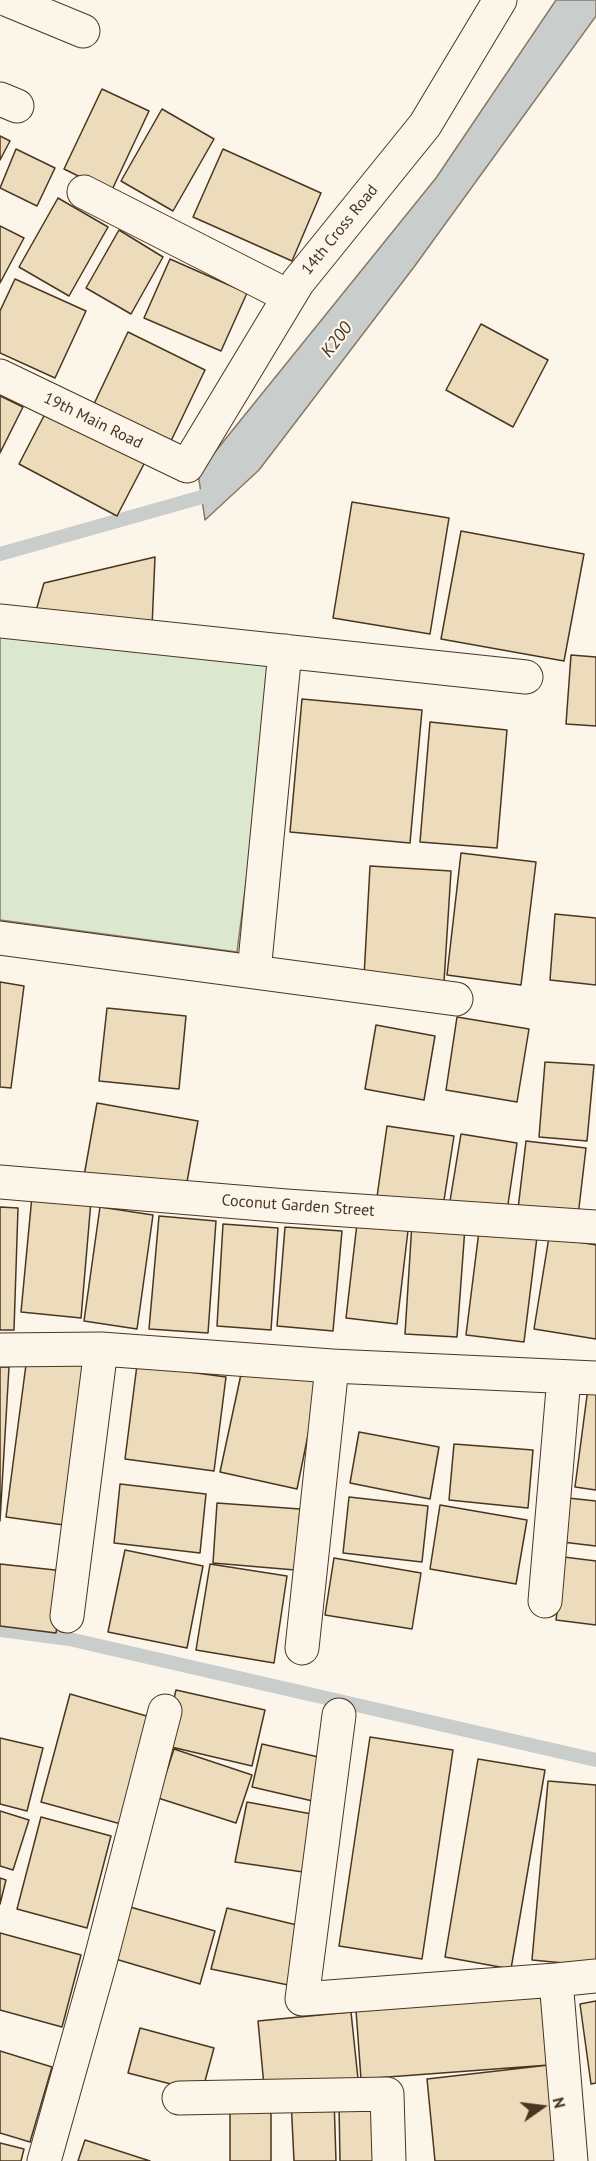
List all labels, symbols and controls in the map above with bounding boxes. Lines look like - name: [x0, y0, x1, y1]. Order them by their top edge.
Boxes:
- street label: 14th Cross Road: [298, 181, 382, 279]
- water label: K200: [317, 318, 357, 362]
- street label: 19th Main Road: [40, 389, 146, 453]
- street label: Coconut Garden Street: [221, 1191, 375, 1221]
- north arrow: [512, 2077, 572, 2137]
- text: N: [548, 2095, 570, 2110]

